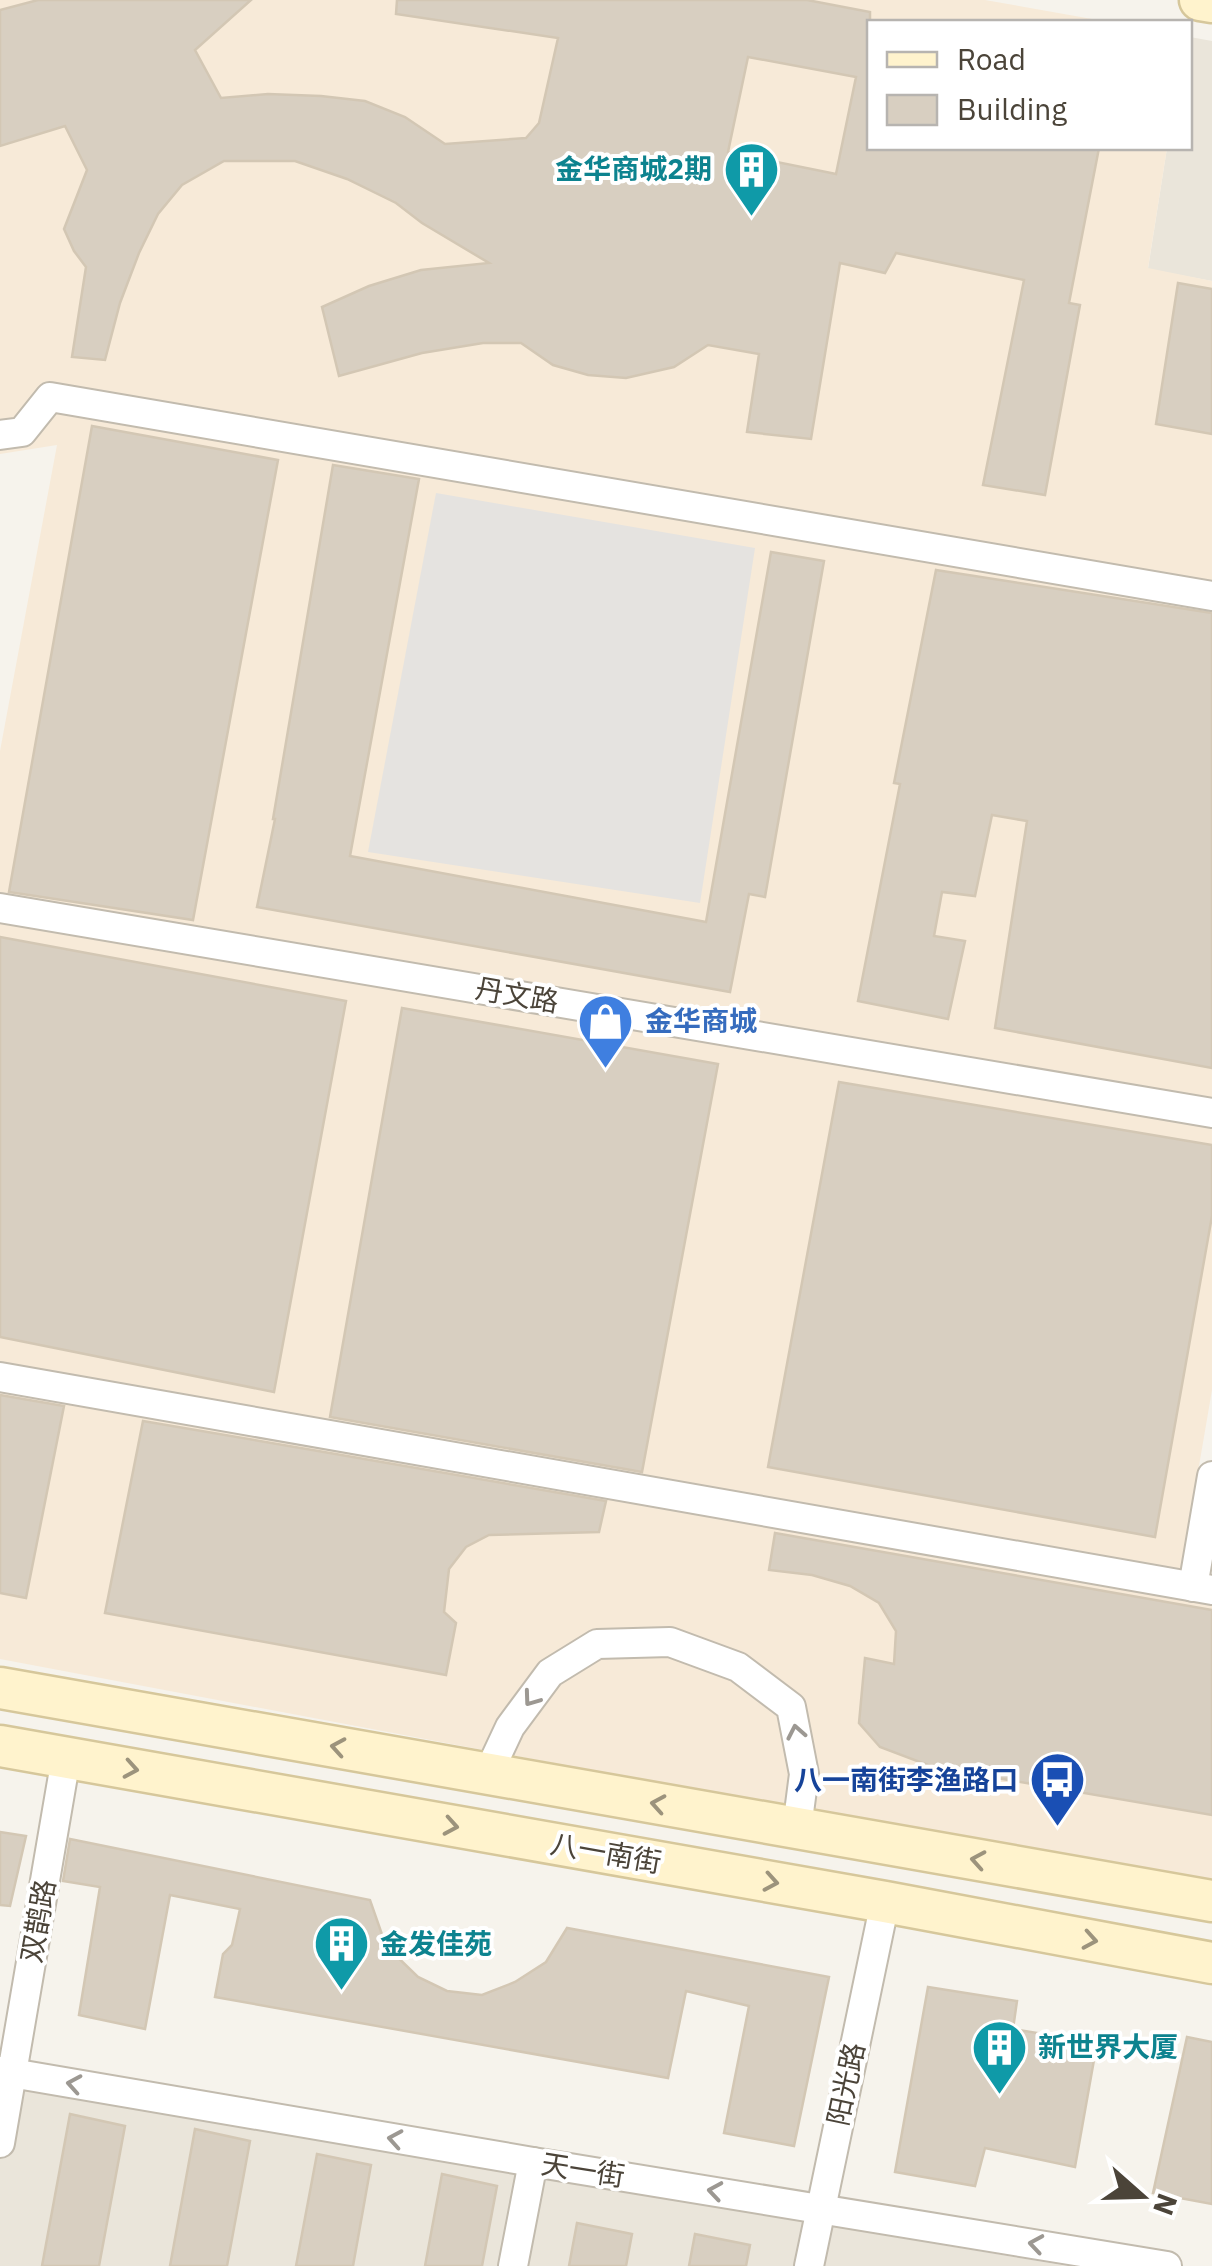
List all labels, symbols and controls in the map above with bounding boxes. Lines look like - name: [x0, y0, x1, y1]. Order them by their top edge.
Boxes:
- legend: [867, 20, 1192, 150]
- text: Road: [957, 39, 1026, 78]
- text: Building: [957, 89, 1067, 128]
- building icon: 金华商城2期: [721, 139, 781, 218]
- place label: 金华商城2期: [555, 150, 712, 187]
- street label: 丹文路: [473, 969, 562, 1020]
- shop icon: 金华商城: [576, 991, 636, 1070]
- place label: 金华商城: [645, 1002, 757, 1039]
- one-way arrow: [525, 1688, 542, 1706]
- one-way arrow: [786, 1723, 807, 1740]
- one-way arrow: [330, 1737, 346, 1758]
- bus stop icon: 八一南街李渔路口: [1027, 1750, 1087, 1829]
- one-way arrow: [122, 1758, 139, 1779]
- place label: 八一南街李渔路口: [794, 1761, 1018, 1798]
- one-way arrow: [650, 1794, 666, 1815]
- one-way arrow: [442, 1814, 459, 1835]
- street label: 八一南街: [548, 1825, 664, 1880]
- one-way arrow: [970, 1850, 986, 1871]
- one-way arrow: [762, 1871, 779, 1892]
- street label: 双鹊路: [12, 1876, 63, 1965]
- building icon: 金发佳苑: [311, 1914, 371, 1993]
- place label: 金发佳苑: [380, 1925, 492, 1962]
- one-way arrow: [1082, 1929, 1099, 1950]
- building icon: 新世界大厦: [969, 2017, 1029, 2096]
- place label: 新世界大厦: [1038, 2028, 1178, 2065]
- street label: 阳光路: [819, 2039, 872, 2129]
- one-way arrow: [66, 2074, 82, 2095]
- one-way arrow: [386, 2129, 403, 2150]
- street label: 天一街: [539, 2145, 627, 2194]
- north arrow: [1092, 2146, 1192, 2246]
- one-way arrow: [707, 2182, 724, 2203]
- text: N: [1145, 2189, 1187, 2221]
- one-way arrow: [1028, 2234, 1044, 2255]

